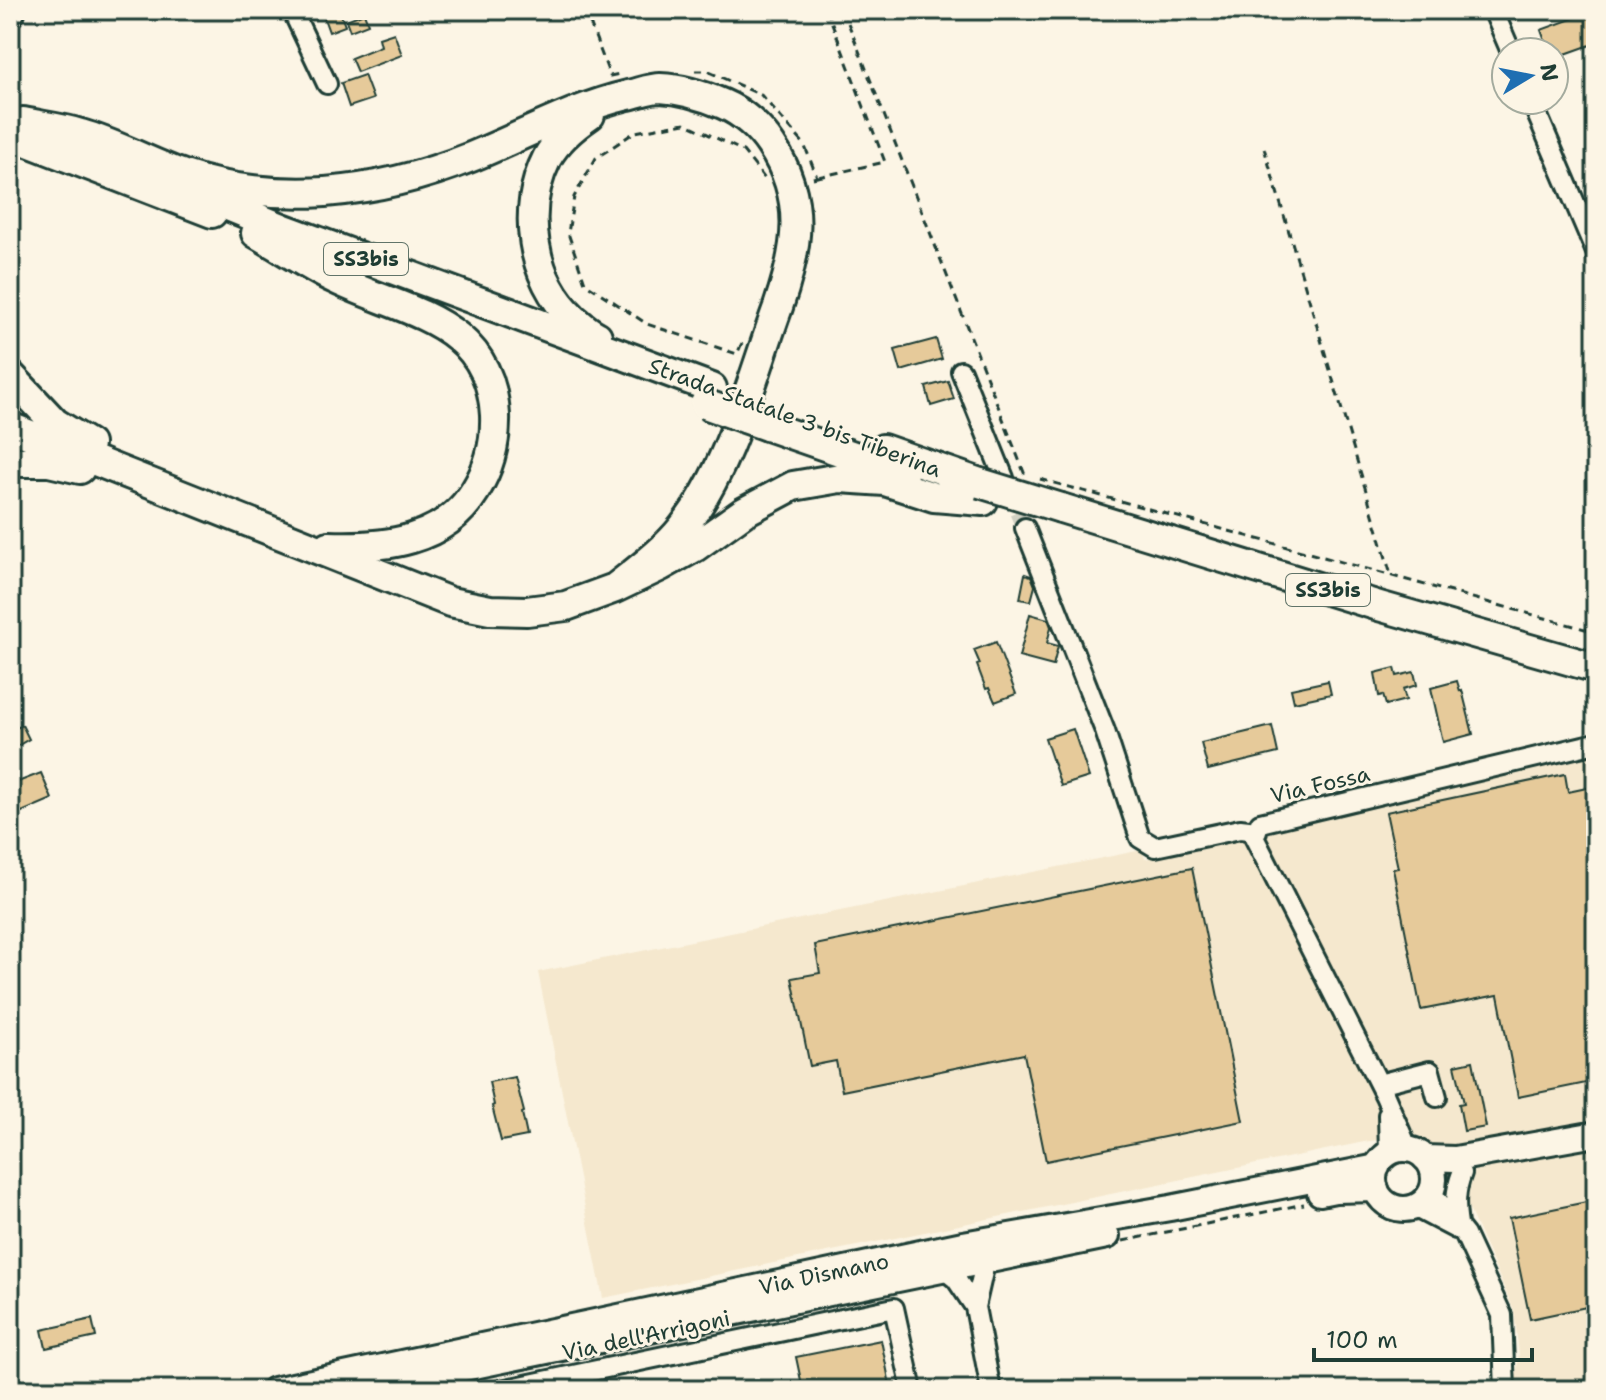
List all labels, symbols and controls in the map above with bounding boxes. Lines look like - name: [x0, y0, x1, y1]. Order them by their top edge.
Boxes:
- north arrow: [1490, 36, 1570, 116]
- text: N: [1533, 62, 1565, 84]
- road number: SS3bis: [324, 243, 408, 275]
- street label: Strada Statale 3 bis Tiberina: [645, 351, 945, 484]
- road number: SS3bis: [1286, 574, 1370, 606]
- street label: Via Fossa: [1268, 759, 1373, 810]
- street label: Via Dismano: [756, 1246, 892, 1302]
- street label: Via dell'Arrigoni: [559, 1304, 733, 1367]
- scale bar: [1314, 1312, 1532, 1362]
- text: 100 m: [1326, 1324, 1398, 1356]

